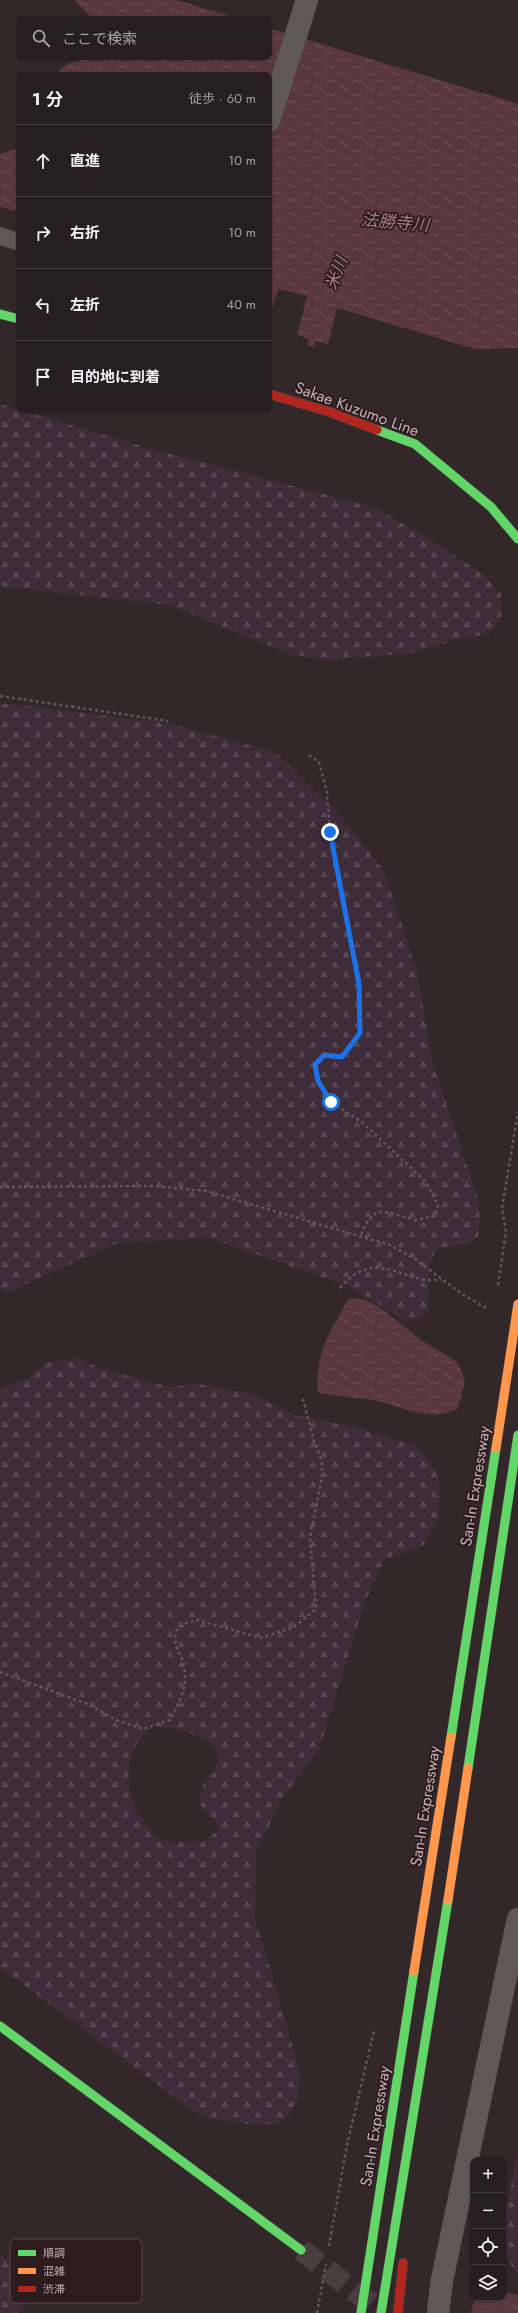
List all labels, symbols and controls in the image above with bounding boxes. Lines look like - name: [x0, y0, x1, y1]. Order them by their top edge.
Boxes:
- search box: [16, 16, 272, 60]
- icon: search: [30, 27, 52, 49]
- text: ここで検索: [62, 28, 137, 50]
- text: 1 分: [32, 87, 63, 111]
- text: 徒歩 · 60 m: [189, 89, 256, 108]
- icon: ahead: [32, 150, 54, 172]
- text: 直進: [70, 150, 100, 172]
- text: 10 m: [228, 151, 256, 170]
- water label: 法勝寺川: [360, 207, 432, 237]
- icon: right: [32, 222, 54, 244]
- text: 右折: [70, 222, 100, 244]
- text: 10 m: [228, 223, 256, 242]
- water label: 米川: [319, 251, 354, 293]
- icon: left: [32, 294, 54, 316]
- text: 左折: [70, 294, 100, 316]
- text: 40 m: [227, 295, 256, 314]
- icon: arrive: [32, 366, 54, 388]
- text: 目的地に到着: [70, 366, 160, 388]
- street label: Sakae Kuzumo Line: [292, 376, 422, 442]
- route end: [321, 823, 339, 841]
- route start: [322, 1093, 340, 1111]
- street label: San-In Expressway: [454, 1423, 496, 1548]
- street label: San-In Expressway: [404, 1743, 446, 1868]
- street label: San-In Expressway: [354, 2063, 396, 2188]
- map controls: [470, 2157, 506, 2301]
- button: +: [470, 2157, 506, 2193]
- button: −: [470, 2193, 506, 2229]
- button: locate: [470, 2229, 506, 2265]
- legend: [10, 2239, 142, 2303]
- text: 順調: [43, 2245, 65, 2261]
- text: 混雑: [43, 2263, 65, 2279]
- button: layers: [470, 2265, 506, 2301]
- text: 渋滞: [43, 2281, 65, 2297]

